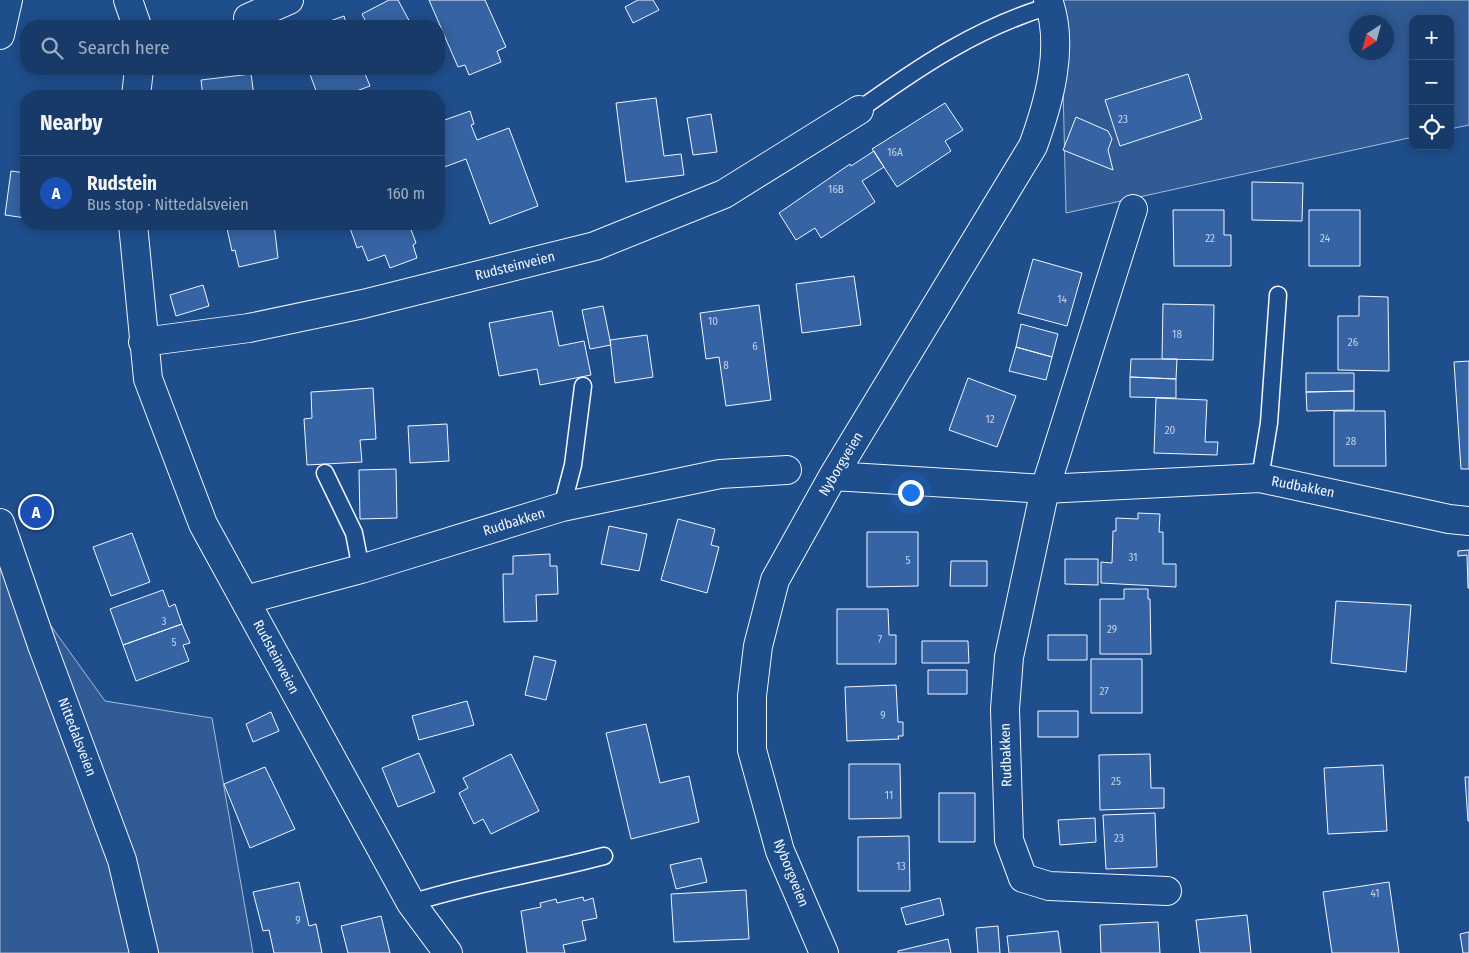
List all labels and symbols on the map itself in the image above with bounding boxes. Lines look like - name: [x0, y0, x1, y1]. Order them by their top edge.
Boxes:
- north arrow: [1349, 15, 1394, 60]
- house number: 23: [1118, 113, 1128, 126]
- house number: 16A: [887, 146, 903, 159]
- house number: 16B: [828, 183, 844, 196]
- house number: 22: [1205, 232, 1215, 245]
- house number: 24: [1320, 232, 1331, 245]
- street label: Rudsteinveien: [473, 248, 557, 284]
- house number: 14: [1057, 293, 1067, 306]
- house number: 10: [708, 315, 718, 328]
- house number: 18: [1172, 328, 1182, 341]
- house number: 26: [1348, 336, 1359, 349]
- house number: 6: [752, 340, 758, 353]
- house number: 8: [723, 359, 729, 372]
- house number: 12: [985, 413, 995, 426]
- house number: 20: [1165, 424, 1176, 437]
- street label: Nyborgveien: [815, 429, 867, 499]
- house number: 28: [1346, 435, 1357, 448]
- street label: Rudbakken: [1270, 473, 1336, 501]
- your location: [898, 480, 924, 506]
- pin: A: [20, 493, 52, 531]
- street label: Rudbakken: [481, 505, 547, 539]
- house number: 31: [1129, 551, 1138, 564]
- house number: 5: [905, 554, 911, 567]
- house number: 3: [162, 615, 167, 628]
- street label: Rudsteinveien: [249, 617, 303, 697]
- house number: 29: [1107, 623, 1117, 636]
- house number: 7: [878, 633, 883, 646]
- house number: 5: [171, 636, 177, 649]
- house number: 27: [1099, 685, 1109, 698]
- street label: Nittedalsveien: [54, 695, 100, 779]
- house number: 9: [880, 709, 886, 722]
- street label: Rudbakken: [996, 723, 1016, 787]
- house number: 25: [1111, 775, 1121, 788]
- house number: 11: [885, 789, 893, 802]
- house number: 23: [1114, 832, 1124, 845]
- street label: Nyborgveien: [770, 837, 812, 909]
- house number: 13: [896, 860, 906, 873]
- house number: 41: [1370, 887, 1380, 900]
- house number: 9: [295, 914, 301, 927]

